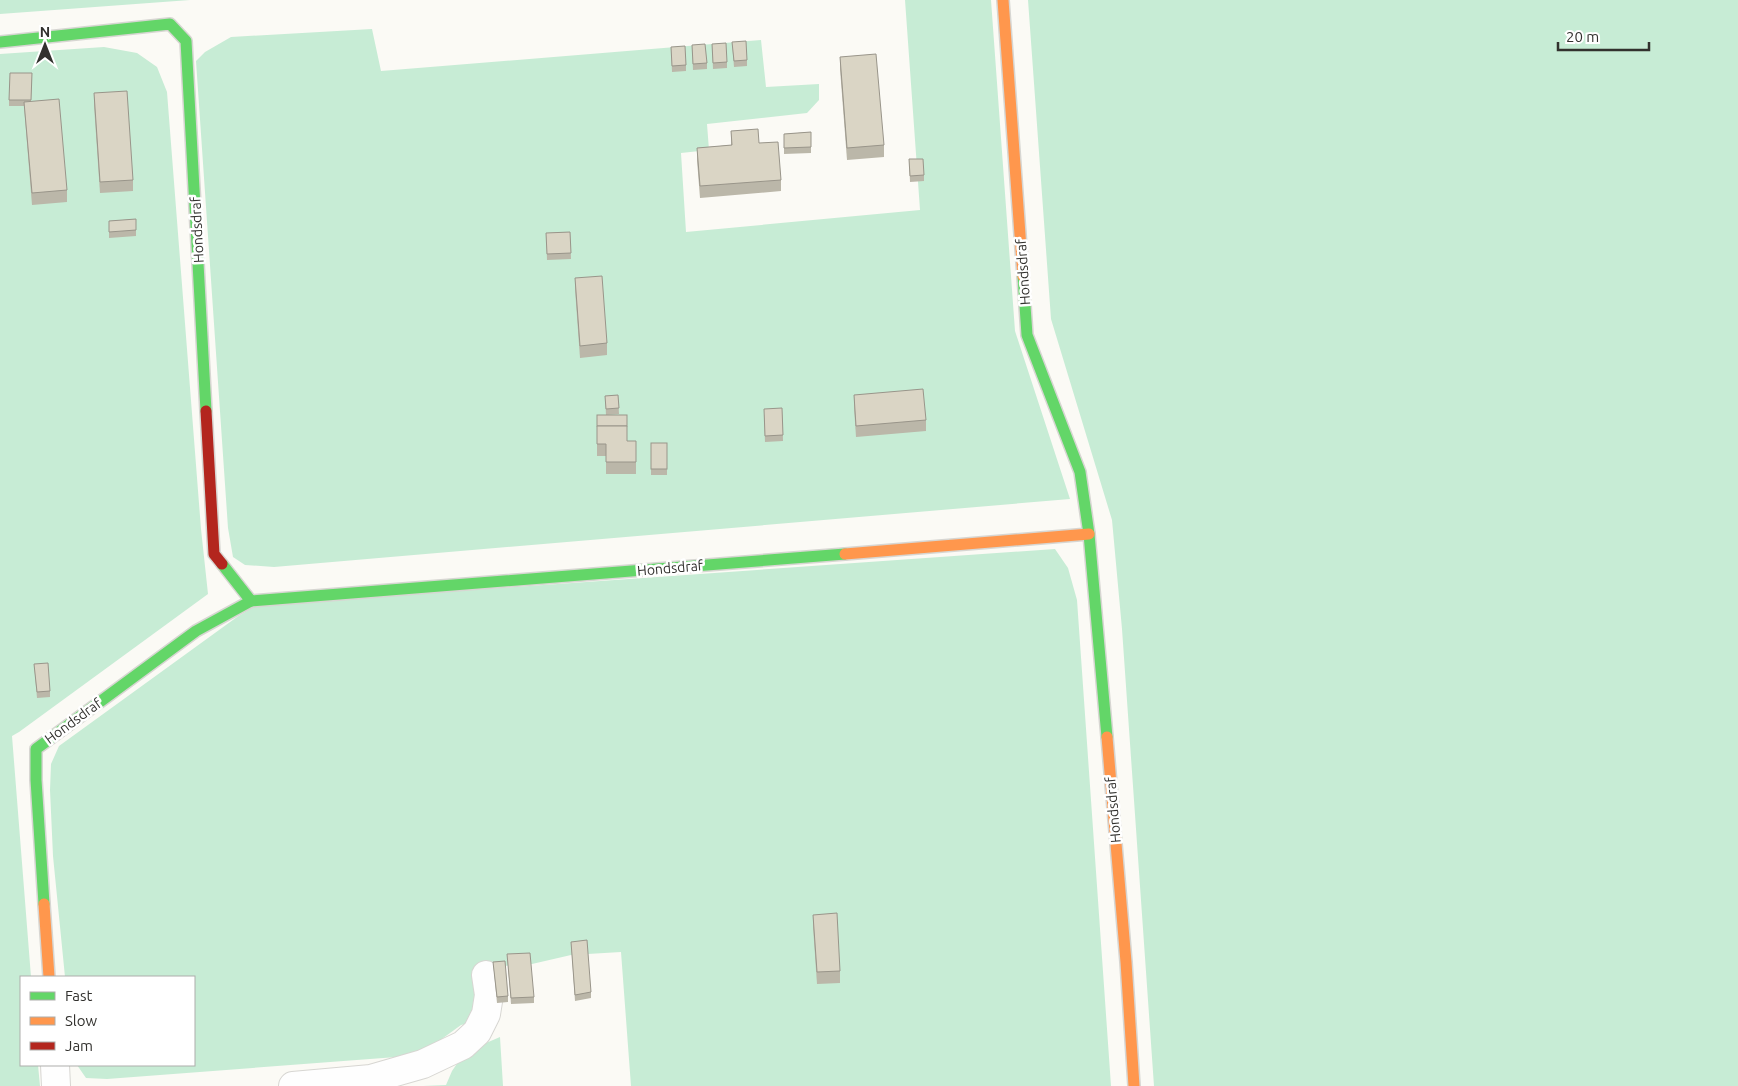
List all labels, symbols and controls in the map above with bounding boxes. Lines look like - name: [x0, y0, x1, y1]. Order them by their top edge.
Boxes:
- north arrow: [20, 20, 70, 70]
- scale bar: [1558, 20, 1649, 52]
- text: N: [40, 24, 50, 40]
- text: 20 m: [1566, 28, 1599, 45]
- street label: Hondsdraf: [187, 196, 207, 263]
- street label: Hondsdraf: [1013, 238, 1033, 306]
- street label: Hondsdraf: [636, 557, 704, 579]
- street label: Hondsdraf: [42, 695, 105, 747]
- street label: Hondsdraf: [1102, 776, 1124, 844]
- legend: [20, 976, 195, 1066]
- text: Fast: [65, 987, 93, 1004]
- text: Slow: [65, 1012, 98, 1029]
- text: Jam: [65, 1037, 93, 1054]

